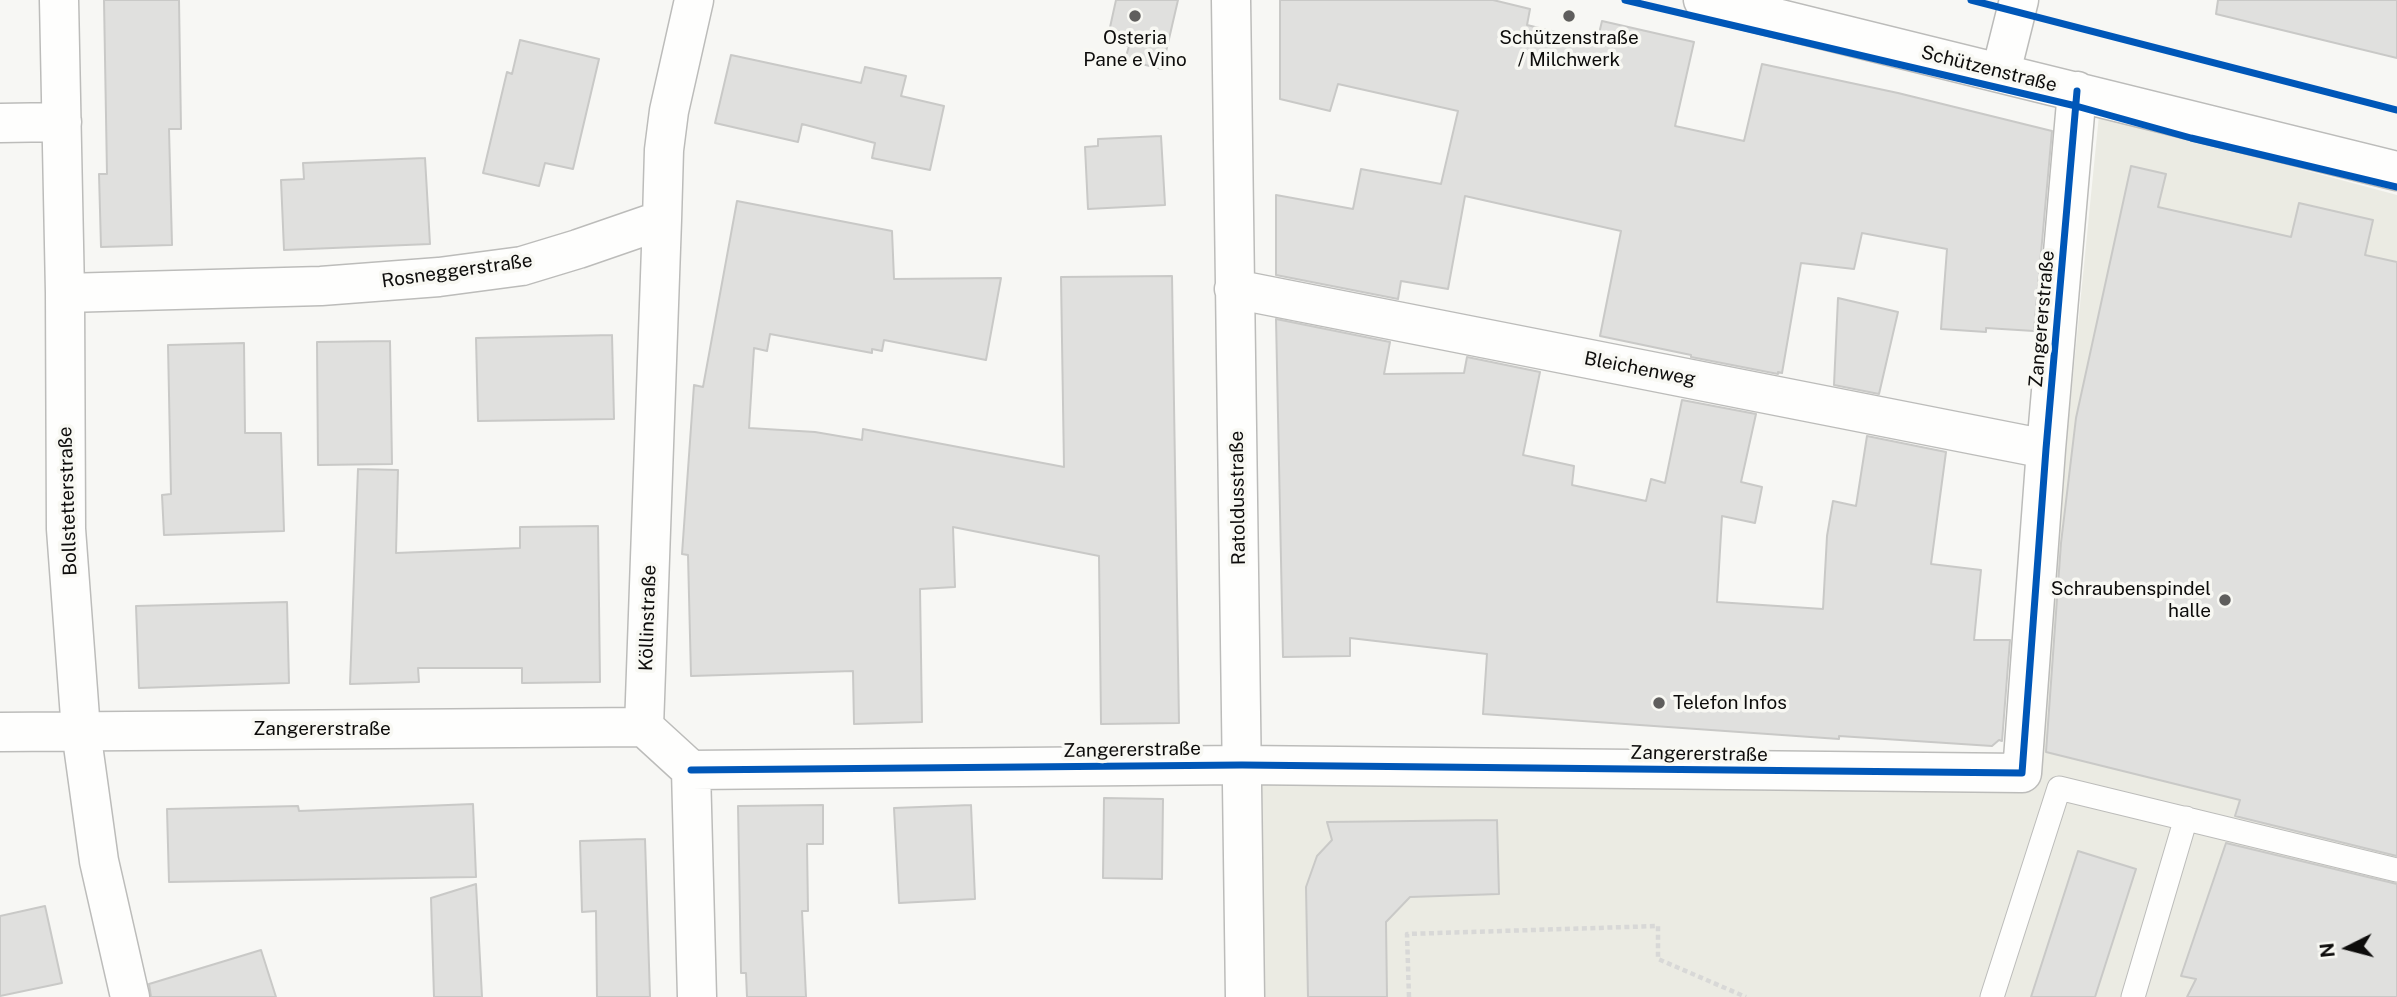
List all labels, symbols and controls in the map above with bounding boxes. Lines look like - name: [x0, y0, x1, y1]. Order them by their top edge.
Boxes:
- marker: Osteria Pane e Vino: [1127, 8, 1143, 24]
- marker: Schützenstraße / Milchwerk: [1561, 8, 1577, 24]
- place label: Osteria Pane e Vino: [1083, 27, 1187, 71]
- place label: Schützenstraße / Milchwerk: [1499, 27, 1639, 71]
- street label: Schützenstraße: [1919, 41, 2059, 97]
- street label: Rosneggerstraße: [380, 249, 534, 293]
- street label: Zangererstraße: [2025, 249, 2059, 389]
- street label: Bleichenweg: [1582, 347, 1698, 391]
- street label: Bollstetterstraße: [54, 426, 82, 576]
- street label: Ratoldusstraße: [1225, 431, 1251, 565]
- street label: Köllinstraße: [635, 564, 661, 672]
- place label: Schraubenspindel halle: [2051, 578, 2211, 622]
- marker: Schraubenspindel halle: [2217, 592, 2233, 608]
- place label: Telefon Infos: [1673, 692, 1787, 714]
- marker: Telefon Infos: [1651, 695, 1667, 711]
- street label: Zangererstraße: [253, 718, 391, 740]
- street label: Zangererstraße: [1063, 737, 1201, 763]
- street label: Zangererstraße: [1630, 741, 1768, 767]
- north arrow: [2313, 913, 2383, 983]
- text: N: [2315, 942, 2339, 959]

